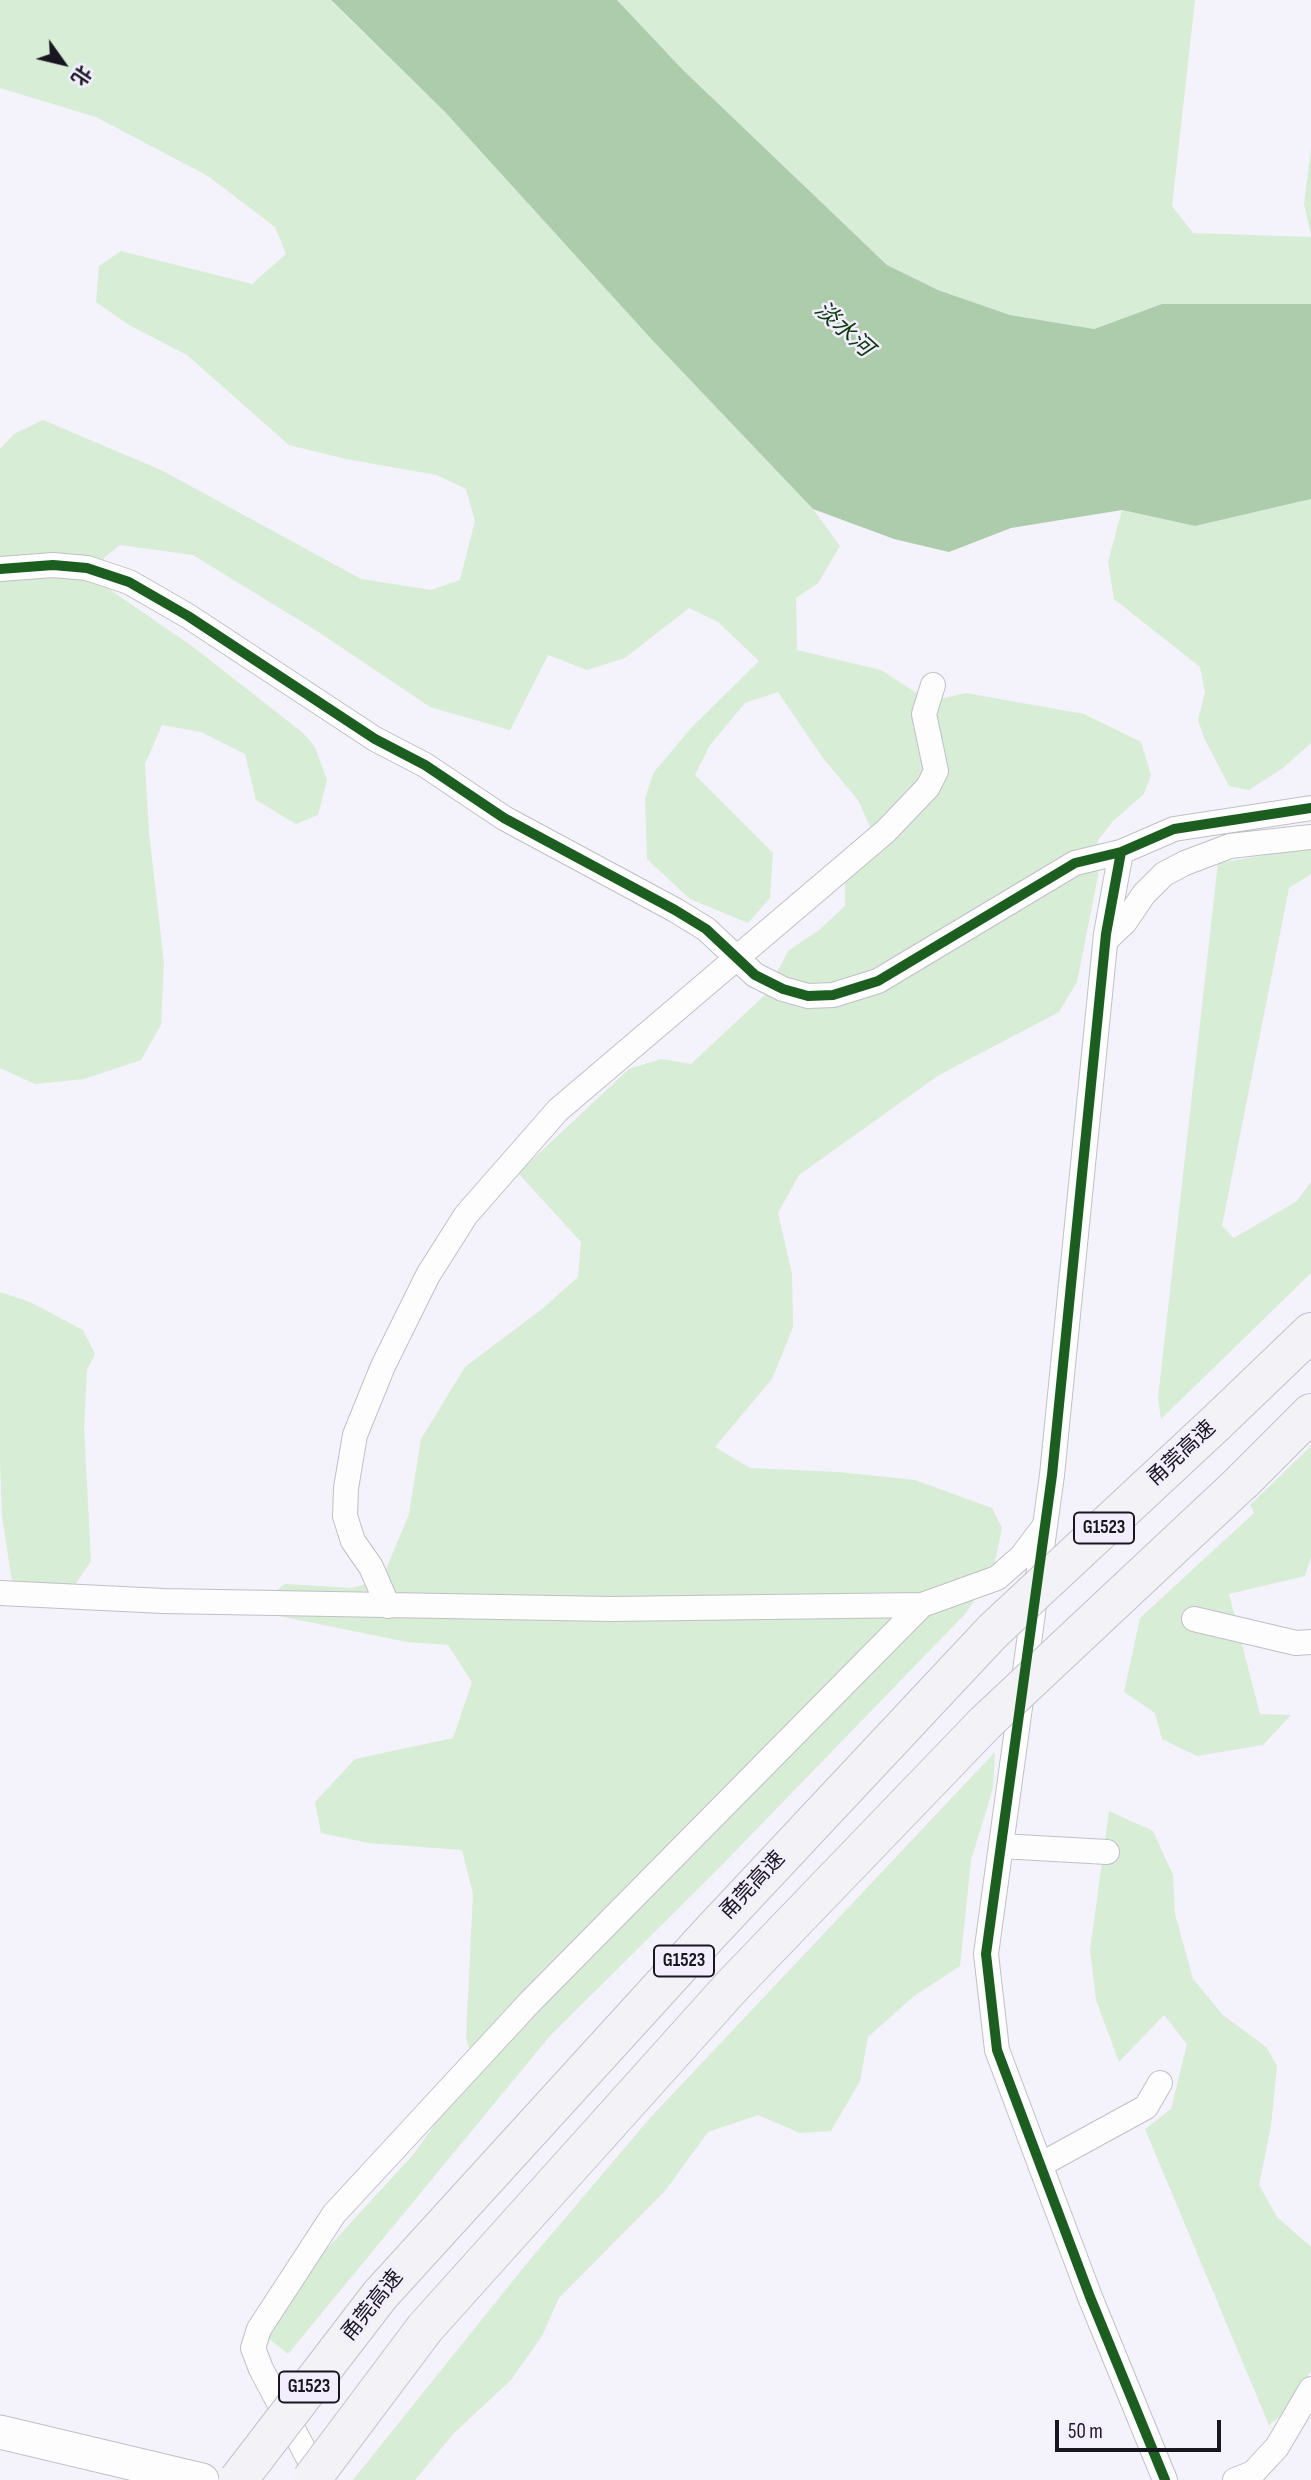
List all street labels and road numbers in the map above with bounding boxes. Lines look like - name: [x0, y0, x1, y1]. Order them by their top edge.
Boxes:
- street label: 甬莞高速: [1143, 1416, 1221, 1492]
- road number: G1523: [1074, 1512, 1134, 1544]
- street label: 甬莞高速: [715, 1847, 791, 1925]
- road number: G1523: [654, 1946, 714, 1977]
- street label: 甬莞高速: [337, 2265, 409, 2347]
- road number: G1523: [279, 2372, 339, 2402]

